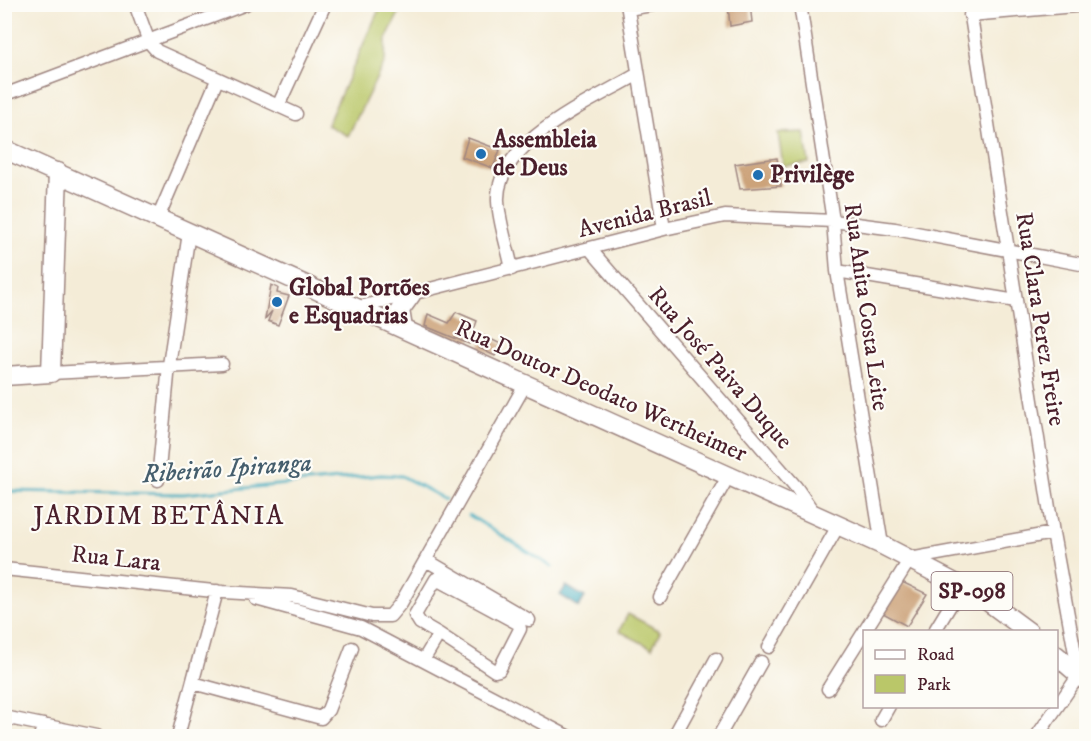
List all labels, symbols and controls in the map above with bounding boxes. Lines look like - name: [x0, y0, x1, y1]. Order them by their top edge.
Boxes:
- place label: Assembleia de Deus: [492, 125, 598, 183]
- marker: Assembleia de Deus: [474, 147, 488, 161]
- place label: Privilège: [770, 160, 855, 190]
- marker: Privilège: [751, 168, 765, 182]
- street label: Avenida Brasil: [575, 183, 716, 245]
- street label: Rua Anita Costa Leite: [837, 201, 895, 413]
- street label: Rua Clara Perez Freire: [1008, 210, 1072, 428]
- place label: Global Portões e Esquadrias: [289, 273, 430, 331]
- street label: Rua José Paiva Duque: [641, 280, 799, 456]
- marker: Global Portões e Esquadrias: [270, 295, 284, 309]
- street label: Rua Doutor Deodato Wertheimer: [450, 313, 752, 469]
- water label: Ribeirão Ipiranga: [140, 447, 313, 491]
- district label: JARDIM BETÂNIA: [30, 499, 285, 533]
- street label: Rua Lara: [70, 539, 163, 579]
- road number: SP-098: [932, 572, 1012, 610]
- legend: [863, 630, 1058, 708]
- text: Road: [917, 644, 954, 666]
- text: Park: [917, 674, 951, 696]

